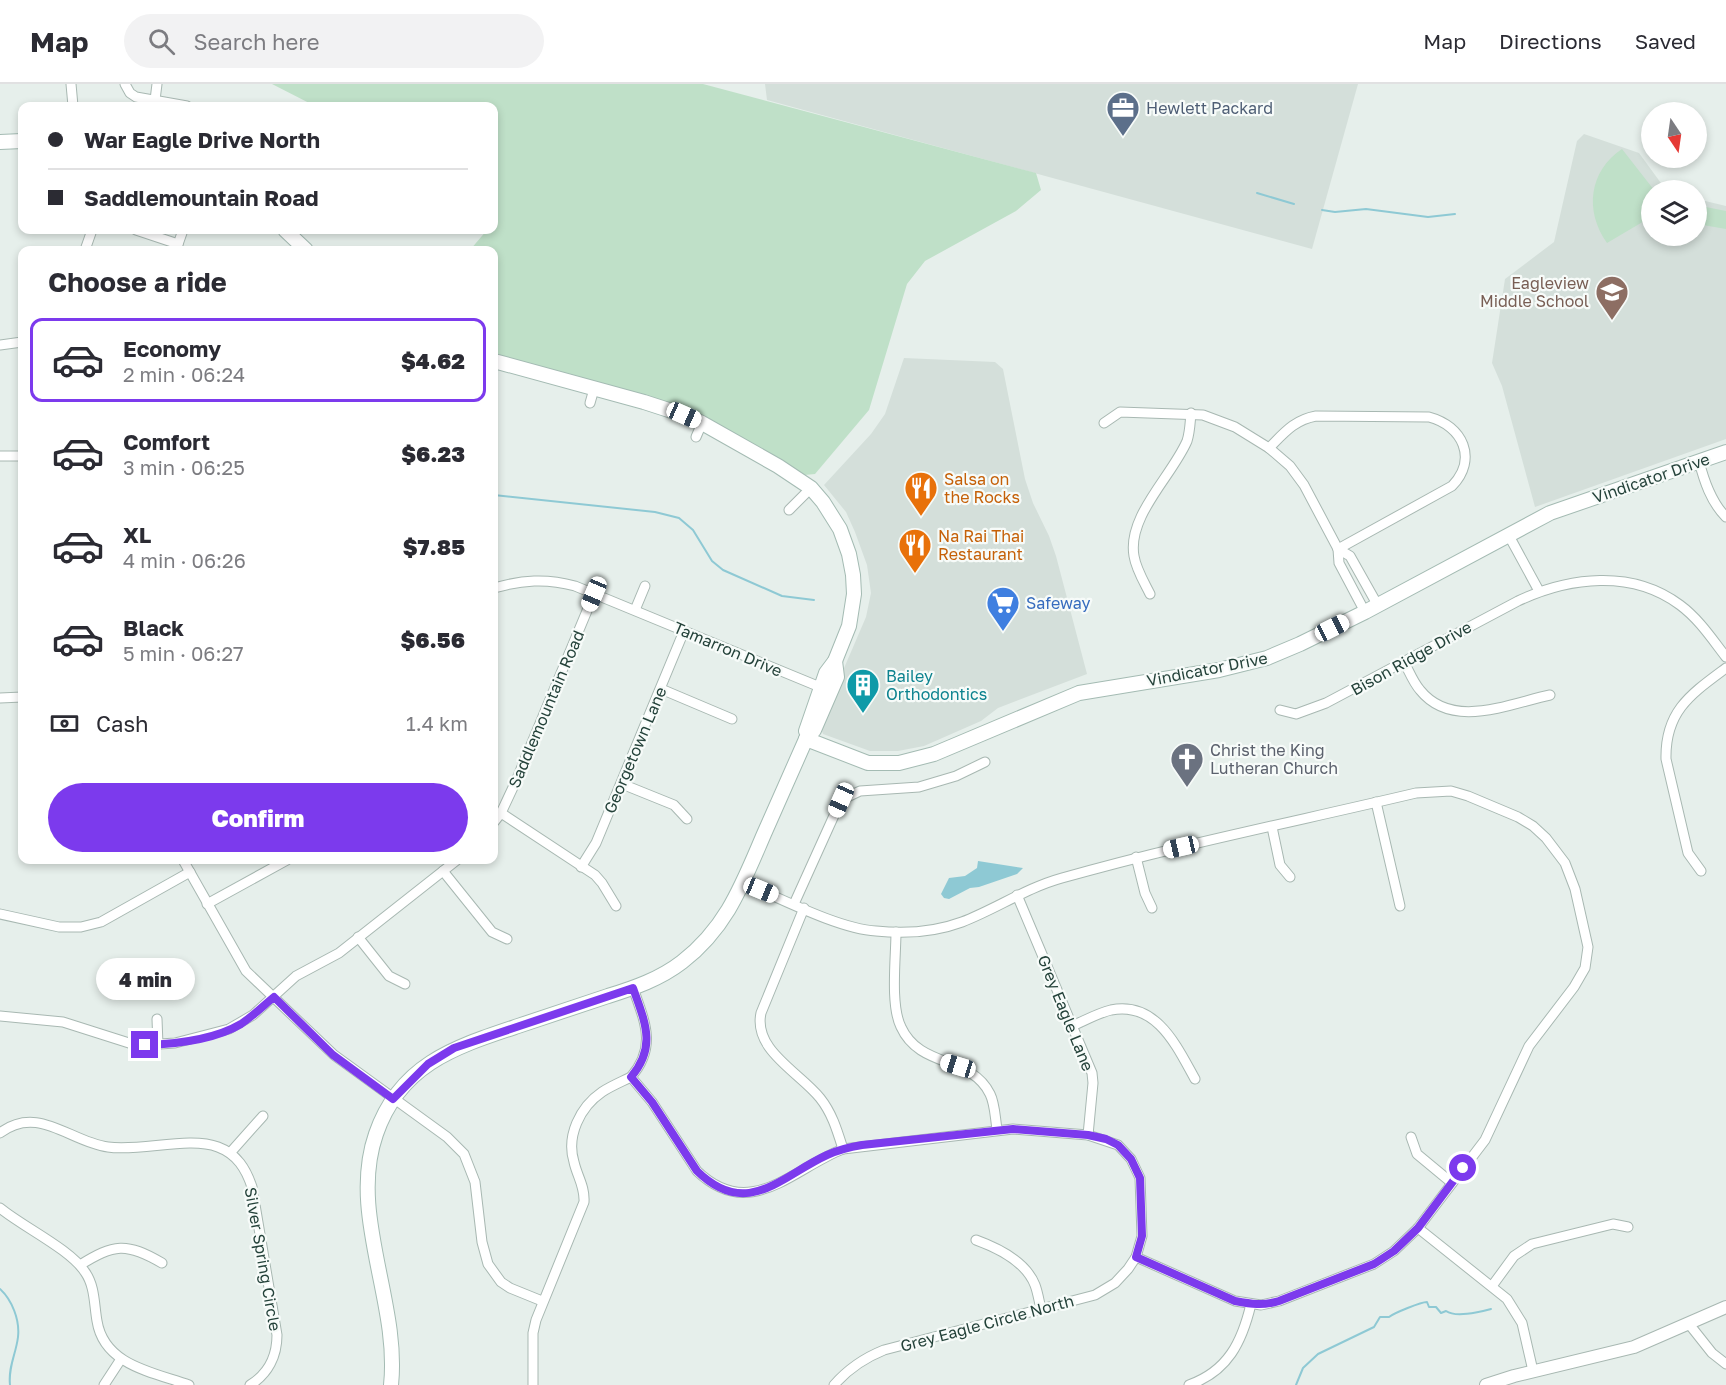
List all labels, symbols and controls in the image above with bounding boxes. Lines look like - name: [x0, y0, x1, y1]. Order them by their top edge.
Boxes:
- search box: [124, 14, 544, 68]
- text: Map: [30, 25, 88, 58]
- icon: search: [145, 25, 178, 58]
- text: Search here: [193, 28, 319, 55]
- text: Map: [1423, 28, 1466, 54]
- text: Directions: [1499, 28, 1602, 54]
- text: Saved: [1635, 28, 1696, 54]
- office icon: Hewlett Packard: [1105, 90, 1141, 137]
- place label: Hewlett Packard: [1146, 98, 1273, 118]
- north arrow: [1641, 102, 1707, 168]
- map controls: [1641, 102, 1707, 246]
- text: War Eagle Drive North: [84, 126, 320, 153]
- button: layers: [1641, 180, 1707, 246]
- text: Saddlemountain Road: [84, 184, 319, 211]
- text: Choose a ride: [48, 266, 227, 298]
- place label: Eagleview Middle School: [1480, 273, 1589, 311]
- school or university icon: Eagleview Middle School: [1594, 274, 1630, 321]
- icon: car: [51, 333, 105, 387]
- text: Economy: [123, 335, 221, 362]
- text: $4.62: [401, 347, 465, 374]
- text: 2 min · 06:24: [123, 362, 245, 386]
- car: [664, 399, 704, 431]
- icon: car: [51, 426, 105, 480]
- text: Comfort: [123, 428, 210, 455]
- text: $6.23: [401, 440, 465, 467]
- street label: Vindicator Drive: [1590, 449, 1712, 507]
- text: 3 min · 06:25: [123, 455, 245, 479]
- place label: Salsa on the Rocks: [944, 469, 1020, 507]
- restaurant icon: Salsa on the Rocks: [903, 470, 939, 517]
- icon: car: [51, 519, 105, 573]
- text: XL: [123, 521, 151, 548]
- place label: Na Rai Thai Restaurant: [938, 526, 1024, 564]
- restaurant icon: Na Rai Thai Restaurant: [897, 527, 933, 574]
- text: $7.85: [403, 533, 465, 560]
- text: 4 min · 06:26: [123, 548, 246, 572]
- car: [579, 574, 609, 614]
- supermarket icon: Safeway: [985, 585, 1021, 632]
- place label: Safeway: [1026, 593, 1090, 613]
- icon: car: [51, 612, 105, 666]
- car: [1312, 612, 1352, 644]
- text: Black: [123, 614, 184, 641]
- street label: Tamarron Drive: [671, 617, 785, 681]
- street label: Bison Ridge Drive: [1347, 617, 1475, 699]
- text: $6.56: [401, 626, 465, 653]
- street label: Saddlemountain Road: [504, 627, 588, 791]
- text: 5 min · 06:27: [123, 641, 244, 665]
- street label: Vindicator Drive: [1145, 647, 1269, 691]
- place label: Bailey Orthodontics: [886, 666, 987, 704]
- building icon: Bailey Orthodontics: [845, 667, 881, 714]
- street label: Georgetown Lane: [599, 684, 671, 816]
- icon: cash: [48, 707, 81, 740]
- text: Cash: [96, 710, 149, 737]
- text: 1.4 km: [406, 711, 468, 735]
- place label: Christ the King Lutheran Church: [1210, 740, 1338, 778]
- church icon: Christ the King Lutheran Church: [1169, 741, 1205, 788]
- car: [825, 780, 857, 820]
- button: Confirm: [48, 783, 468, 852]
- car: [1161, 834, 1201, 860]
- car: [741, 875, 781, 905]
- street label: Grey Eagle Lane: [1034, 952, 1098, 1074]
- callout: 4 min: [96, 958, 195, 1000]
- text: 4 min: [119, 967, 172, 991]
- route end: [131, 1031, 158, 1058]
- car: [938, 1052, 978, 1080]
- route start: [1449, 1154, 1476, 1181]
- street label: Silver Spring Circle: [240, 1185, 286, 1333]
- street label: Grey Eagle Circle North: [898, 1290, 1076, 1356]

